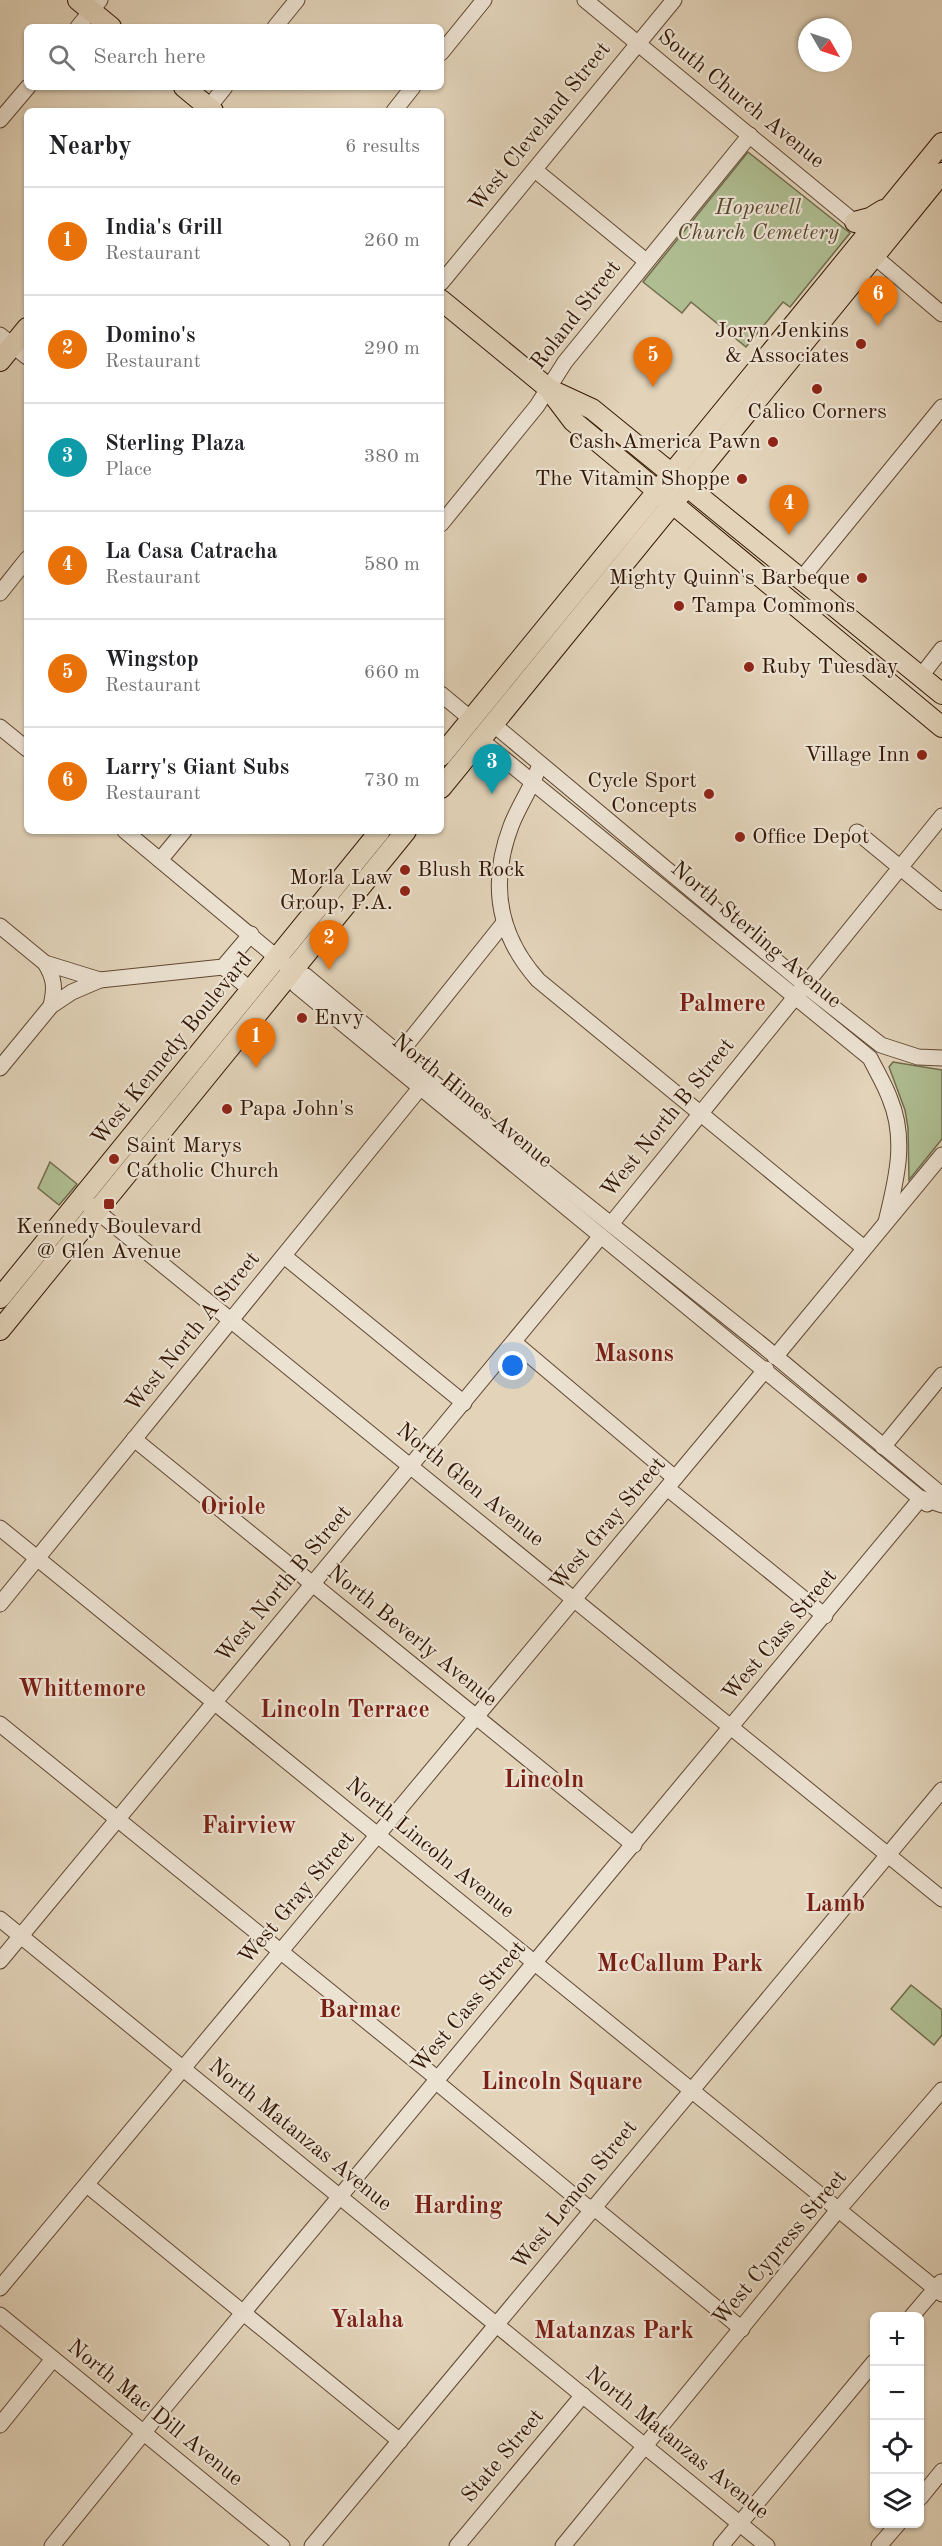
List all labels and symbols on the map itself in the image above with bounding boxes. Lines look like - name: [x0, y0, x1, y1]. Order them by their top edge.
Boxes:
- north arrow: [798, 18, 852, 72]
- street label: South Church Avenue: [654, 25, 828, 173]
- street label: West Cleveland Street: [465, 38, 615, 216]
- park label: Hopewell Church Cemetery: [677, 197, 840, 244]
- street label: Roland Street: [527, 256, 625, 374]
- pin: 6: [858, 276, 898, 326]
- place label: Joryn Jenkins & Associates: [715, 320, 849, 367]
- marker: Joryn Jenkins & Associates: [854, 337, 868, 351]
- pin: 5: [634, 338, 672, 387]
- marker: Calico Corners: [810, 382, 824, 396]
- place label: Calico Corners: [747, 401, 887, 423]
- place label: Cash America Pawn: [568, 431, 761, 453]
- marker: Cash America Pawn: [766, 435, 780, 449]
- place label: The Vitamin Shoppe: [535, 468, 730, 490]
- marker: The Vitamin Shoppe: [735, 472, 749, 486]
- pin: 4: [770, 486, 808, 535]
- place label: Mighty Quinn's Barbeque: [609, 567, 850, 589]
- marker: Mighty Quinn's Barbeque: [855, 571, 869, 585]
- place label: Tampa Commons: [691, 595, 855, 617]
- marker: Tampa Commons: [672, 599, 686, 613]
- place label: Ruby Tuesday: [761, 656, 899, 678]
- marker: Ruby Tuesday: [742, 660, 756, 674]
- pin: 3: [472, 744, 512, 794]
- place label: Village Inn: [805, 744, 910, 766]
- marker: Village Inn: [915, 748, 929, 762]
- place label: Cycle Sport Concepts: [587, 770, 697, 817]
- marker: Cycle Sport Concepts: [702, 787, 716, 801]
- place label: Office Depot: [752, 826, 869, 848]
- marker: Office Depot: [733, 830, 747, 844]
- street label: North Sterling Avenue: [667, 858, 845, 1012]
- place label: Blush Rock: [417, 859, 525, 881]
- marker: Blush Rock: [398, 863, 412, 877]
- place label: Morla Law Group, P.A.: [280, 867, 393, 914]
- marker: Morla Law Group, P.A.: [398, 884, 412, 898]
- pin: 2: [310, 920, 348, 970]
- street label: West Kennedy Boulevard: [88, 948, 256, 1150]
- district label: Palmere: [678, 993, 766, 1017]
- place label: Envy: [314, 1007, 365, 1029]
- marker: Envy: [295, 1011, 309, 1025]
- pin: 1: [236, 1018, 276, 1068]
- street label: North Himes Avenue: [388, 1030, 556, 1172]
- street label: West North B Street: [597, 1034, 739, 1202]
- place label: Papa John's: [239, 1098, 354, 1120]
- marker: Papa John's: [220, 1102, 234, 1116]
- place label: Saint Marys Catholic Church: [126, 1135, 279, 1182]
- marker: Saint Marys Catholic Church: [107, 1152, 121, 1166]
- marker: Kennedy Boulevard @ Glen Avenue: [102, 1197, 116, 1211]
- place label: Kennedy Boulevard @ Glen Avenue: [16, 1216, 202, 1263]
- street label: West North A Street: [122, 1248, 264, 1416]
- district label: Masons: [594, 1343, 674, 1367]
- your location: [498, 1351, 527, 1380]
- street label: North Glen Avenue: [392, 1419, 548, 1551]
- street label: West Gray Street: [546, 1453, 670, 1595]
- district label: Oriole: [200, 1496, 266, 1520]
- street label: West North B Street: [212, 1501, 356, 1667]
- street label: North Beverly Avenue: [323, 1561, 501, 1711]
- street label: West Cass Street: [719, 1565, 841, 1705]
- district label: Whittemore: [18, 1678, 146, 1702]
- district label: Lincoln Terrace: [260, 1699, 430, 1723]
- district label: Lincoln: [504, 1769, 584, 1793]
- street label: North Lincoln Avenue: [342, 1773, 518, 1923]
- district label: Fairview: [202, 1815, 297, 1839]
- street label: West Gray Street: [235, 1827, 359, 1969]
- district label: Lamb: [805, 1893, 865, 1917]
- street label: West Cass Street: [408, 1937, 530, 2077]
- district label: McCallum Park: [597, 1953, 763, 1977]
- district label: Barmac: [319, 1999, 401, 2023]
- street label: North Matanzas Avenue: [204, 2055, 396, 2215]
- district label: Lincoln Square: [481, 2071, 643, 2095]
- street label: West Lemon Street: [508, 2116, 642, 2274]
- street label: West Cypress Street: [709, 2166, 851, 2330]
- district label: Harding: [413, 2195, 503, 2219]
- district label: Yalaha: [330, 2309, 404, 2333]
- district label: Matanzas Park: [534, 2320, 694, 2344]
- street label: North Mac Dill Avenue: [63, 2336, 247, 2490]
- street label: North Matanzas Avenue: [581, 2363, 773, 2523]
- street label: State Street: [458, 2405, 548, 2507]

